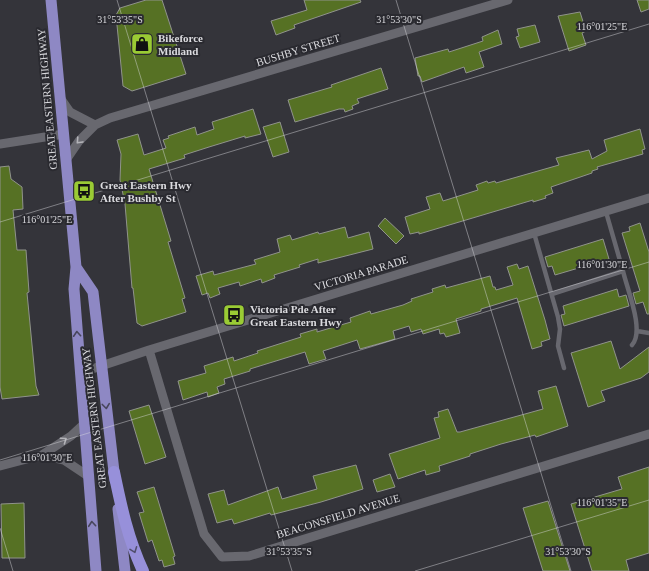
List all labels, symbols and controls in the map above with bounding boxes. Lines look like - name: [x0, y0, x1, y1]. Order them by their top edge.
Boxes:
- text: 31°53'35"S: [97, 14, 143, 25]
- text: 31°53'30"S: [376, 14, 422, 25]
- text: 116°01'25"E: [577, 21, 627, 32]
- street label: GREAT EASTERN HIGHWAY: [35, 28, 59, 170]
- shop icon: Bikeforce Midland: [129, 31, 155, 57]
- street label: BUSHBY STREET: [255, 31, 342, 68]
- place label: Bikeforce Midland: [158, 32, 203, 57]
- one-way arrow: [77, 136, 84, 144]
- bus stop icon: Great Eastern Hwy After Bushby St: [71, 178, 97, 204]
- place label: Great Eastern Hwy After Bushby St: [100, 179, 192, 204]
- text: 116°01'25"E: [22, 214, 72, 225]
- street label: VICTORIA PARADE: [313, 253, 410, 293]
- text: 116°01'30"E: [577, 259, 627, 270]
- bus stop icon: Victoria Pde After Great Eastern Hwy: [221, 302, 247, 328]
- place label: Victoria Pde After Great Eastern Hwy: [250, 303, 342, 328]
- one-way arrow: [73, 331, 82, 337]
- street label: GREAT EASTERN HIGHWAY: [79, 347, 109, 489]
- one-way arrow: [101, 403, 110, 409]
- one-way arrow: [60, 437, 67, 445]
- text: 116°01'30"E: [22, 452, 72, 463]
- street label: BEACONSFIELD AVENUE: [275, 491, 401, 541]
- text: 116°01'35"E: [577, 497, 627, 508]
- one-way arrow: [88, 521, 97, 527]
- one-way arrow: [129, 546, 137, 553]
- text: 31°53'35"S: [266, 546, 312, 557]
- text: 31°53'30"S: [545, 546, 591, 557]

